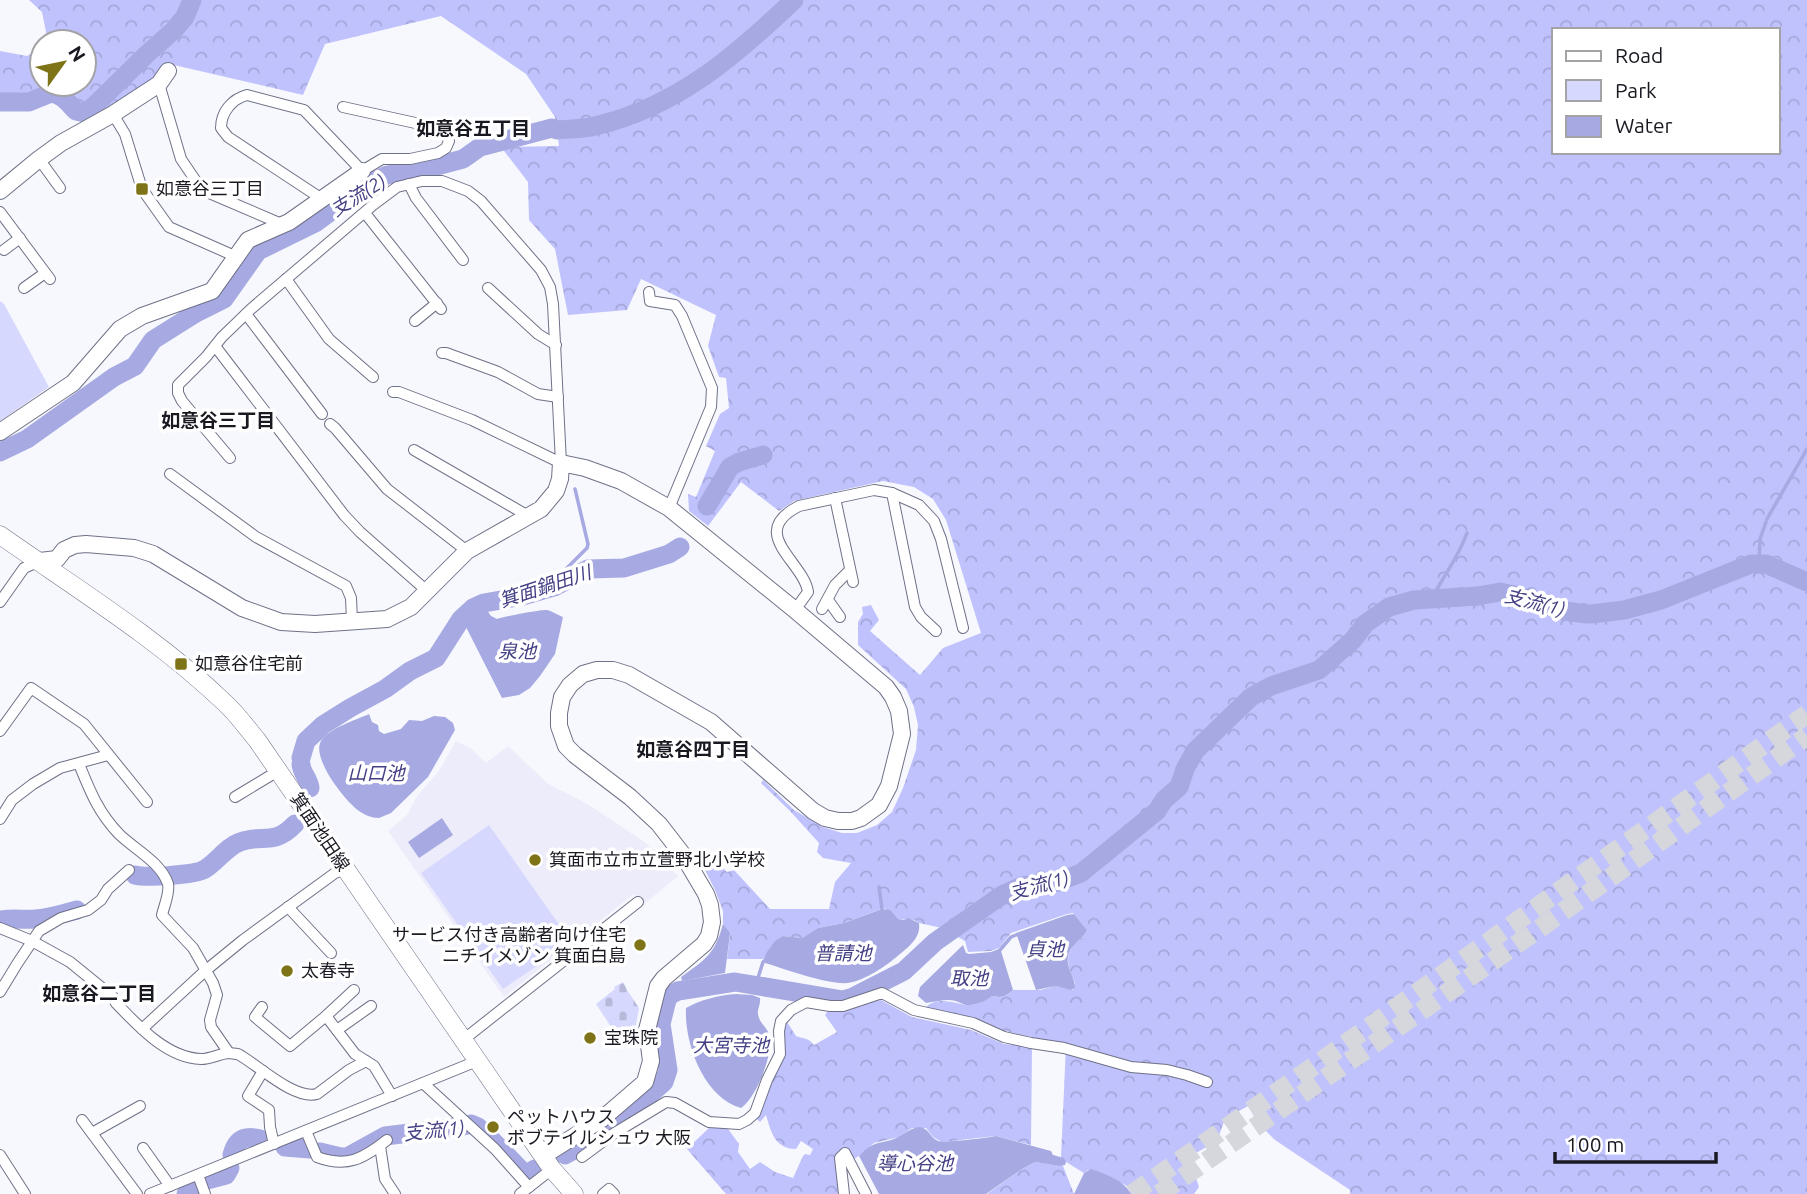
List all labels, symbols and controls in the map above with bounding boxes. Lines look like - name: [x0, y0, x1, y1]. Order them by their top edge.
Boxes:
- north arrow: [28, 28, 98, 98]
- legend: [1552, 28, 1779, 154]
- text: N: [64, 42, 90, 66]
- text: Road: [1615, 43, 1663, 67]
- text: Park: [1615, 78, 1657, 102]
- text: Water: [1615, 113, 1673, 137]
- district label: 如意谷五丁目: [416, 117, 530, 139]
- water label: 支流(2): [326, 170, 390, 220]
- place label: 如意谷三丁目: [156, 178, 264, 198]
- marker: 如意谷三丁目: [134, 181, 150, 197]
- district label: 如意谷三丁目: [161, 409, 275, 431]
- water label: 箕面鍋田川: [496, 560, 595, 611]
- water label: 支流(1): [1503, 584, 1567, 620]
- water label: 泉池: [498, 640, 538, 662]
- place label: 如意谷住宅前: [195, 653, 303, 673]
- marker: 如意谷住宅前: [173, 656, 189, 672]
- district label: 如意谷四丁目: [636, 738, 750, 760]
- water label: 山口池: [347, 762, 406, 784]
- street label: 箕面池田線: [287, 789, 354, 874]
- place label: 箕面市立市立萱野北小学校: [549, 849, 765, 869]
- marker: 箕面市立市立萱野北小学校: [527, 852, 543, 868]
- water label: 支流(1): [1007, 866, 1071, 904]
- place label: サービス付き高齢者向け住宅 ニチイメゾン 箕面白島: [392, 924, 626, 965]
- marker: サービス付き高齢者向け住宅 ニチイメゾン 箕面白島: [632, 937, 648, 953]
- water label: 貞池: [1026, 938, 1066, 960]
- water label: 普請池: [814, 942, 873, 964]
- place label: 太春寺: [301, 960, 355, 980]
- marker: 太春寺: [279, 963, 295, 979]
- water label: 取池: [950, 967, 990, 989]
- district label: 如意谷二丁目: [42, 982, 156, 1004]
- place label: 宝珠院: [604, 1027, 658, 1047]
- marker: 宝珠院: [582, 1030, 598, 1046]
- water label: 大宮寺池: [693, 1034, 771, 1056]
- place label: ペットハウス ボブテイルシュウ 大阪: [507, 1106, 691, 1147]
- water label: 支流(1): [403, 1116, 465, 1144]
- marker: ペットハウス ボブテイルシュウ 大阪: [485, 1119, 501, 1135]
- scale bar: [1555, 1120, 1716, 1164]
- text: 100 m: [1566, 1132, 1624, 1156]
- water label: 導心谷池: [877, 1152, 955, 1174]

